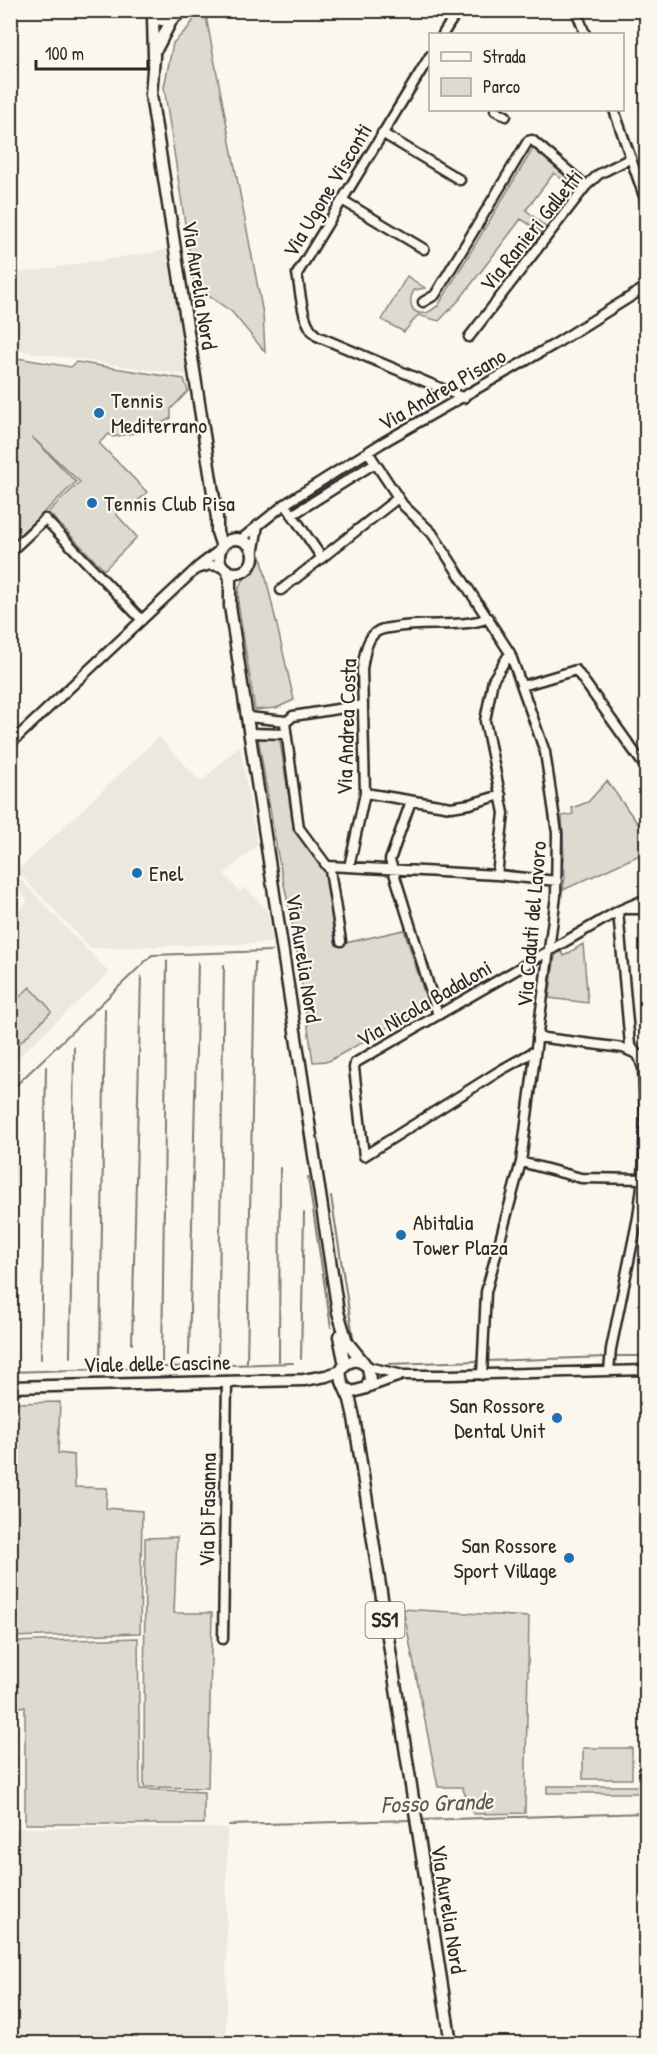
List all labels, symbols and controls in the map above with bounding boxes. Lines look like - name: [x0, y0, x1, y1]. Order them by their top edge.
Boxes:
- scale bar: [36, 33, 148, 71]
- legend: [429, 33, 624, 111]
- text: 100 m: [45, 41, 84, 66]
- text: Strada: [483, 44, 526, 69]
- text: Parco: [483, 74, 520, 99]
- street label: Via Ugone Visconti: [275, 118, 379, 262]
- street label: Via Ranieri Galletti: [472, 163, 590, 297]
- street label: Via Aurelia Nord: [175, 219, 225, 352]
- street label: Via Andrea Pisano: [373, 340, 511, 438]
- place label: Tennis Mediterrano: [111, 385, 207, 440]
- marker: Tennis Mediterrano: [92, 406, 106, 420]
- place label: Tennis Club Pisa: [104, 488, 235, 518]
- marker: Tennis Club Pisa: [85, 496, 99, 510]
- street label: Via Andrea Costa: [329, 658, 363, 796]
- street label: Via Caduti del Lavoro: [509, 840, 553, 1008]
- place label: Enel: [149, 858, 183, 888]
- marker: Enel: [130, 866, 144, 880]
- street label: Via Aurelia Nord: [279, 892, 329, 1025]
- street label: Via Nicola Badaloni: [351, 952, 497, 1054]
- place label: Abitalia Tower Plaza: [413, 1207, 508, 1262]
- marker: Abitalia Tower Plaza: [394, 1228, 408, 1242]
- street label: Viale delle Cascine: [83, 1347, 231, 1379]
- place label: San Rossore Dental Unit: [449, 1390, 545, 1445]
- marker: San Rossore Dental Unit: [550, 1411, 564, 1425]
- street label: Via Di Fasanna: [191, 1452, 223, 1567]
- place label: San Rossore Sport Village: [454, 1530, 557, 1585]
- marker: San Rossore Sport Village: [562, 1551, 576, 1565]
- road number: SS1: [366, 1602, 404, 1638]
- water label: Fosso Grande: [380, 1784, 495, 1820]
- street label: Via Aurelia Nord: [424, 1843, 474, 1976]

